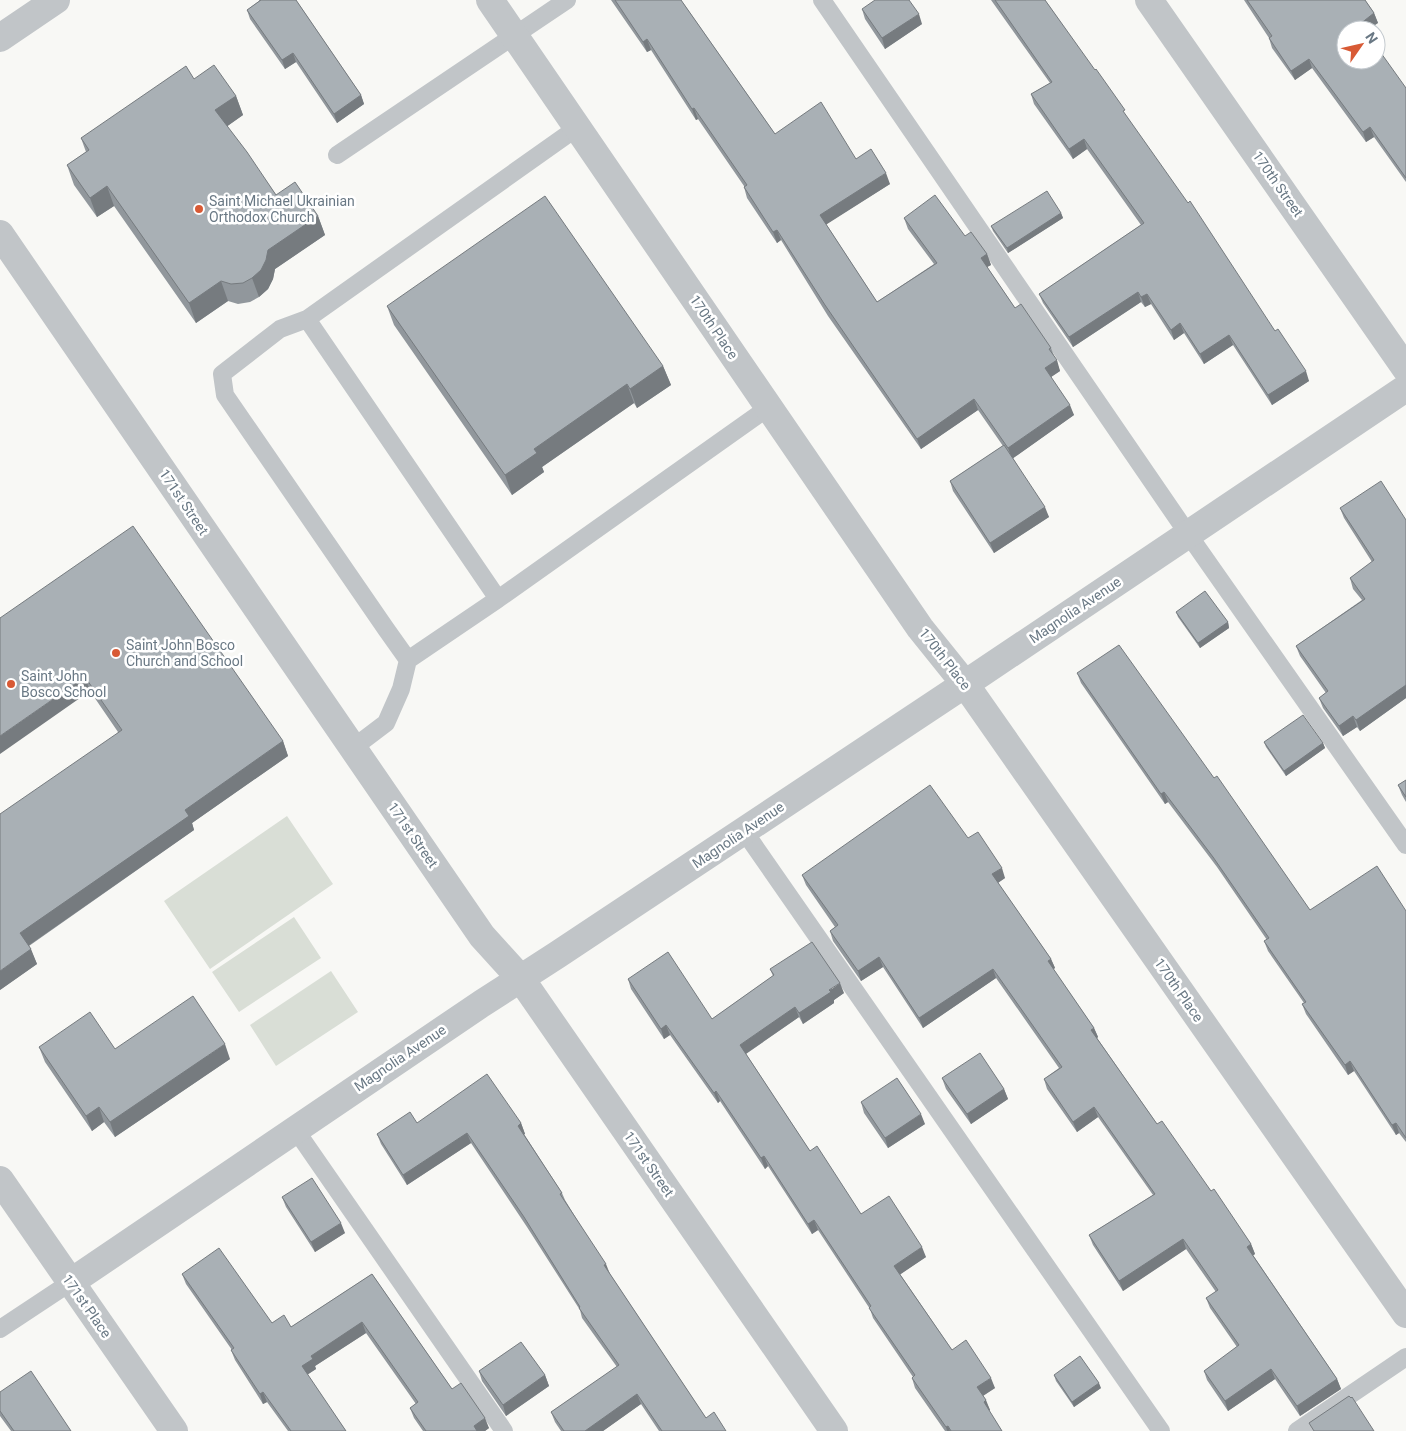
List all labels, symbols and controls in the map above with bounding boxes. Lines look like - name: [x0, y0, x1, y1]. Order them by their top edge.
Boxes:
- north arrow: [1336, 20, 1386, 70]
- text: N: [1362, 29, 1381, 46]
- street label: 170th Street: [1250, 148, 1307, 220]
- place label: Saint Michael Ukrainian Orthodox Church: [209, 193, 355, 225]
- marker: Saint Michael Ukrainian Orthodox Church: [193, 203, 205, 215]
- street label: 170th Place: [687, 292, 741, 362]
- street label: 171st Street: [156, 466, 212, 538]
- street label: Magnolia Avenue: [1026, 573, 1124, 647]
- street label: 170th Place: [916, 625, 974, 693]
- place label: Saint John Bosco Church and School: [126, 637, 243, 669]
- marker: Saint John Bosco Church and School: [110, 647, 122, 659]
- place label: Saint John Bosco School: [21, 668, 106, 700]
- marker: Saint John Bosco School: [5, 678, 17, 690]
- street label: Magnolia Avenue: [689, 798, 787, 872]
- street label: 171st Street: [385, 799, 442, 871]
- street label: 170th Place: [1151, 955, 1207, 1025]
- street label: Magnolia Avenue: [351, 1021, 449, 1095]
- street label: 171st Street: [621, 1128, 678, 1200]
- street label: 171st Place: [59, 1271, 115, 1341]

